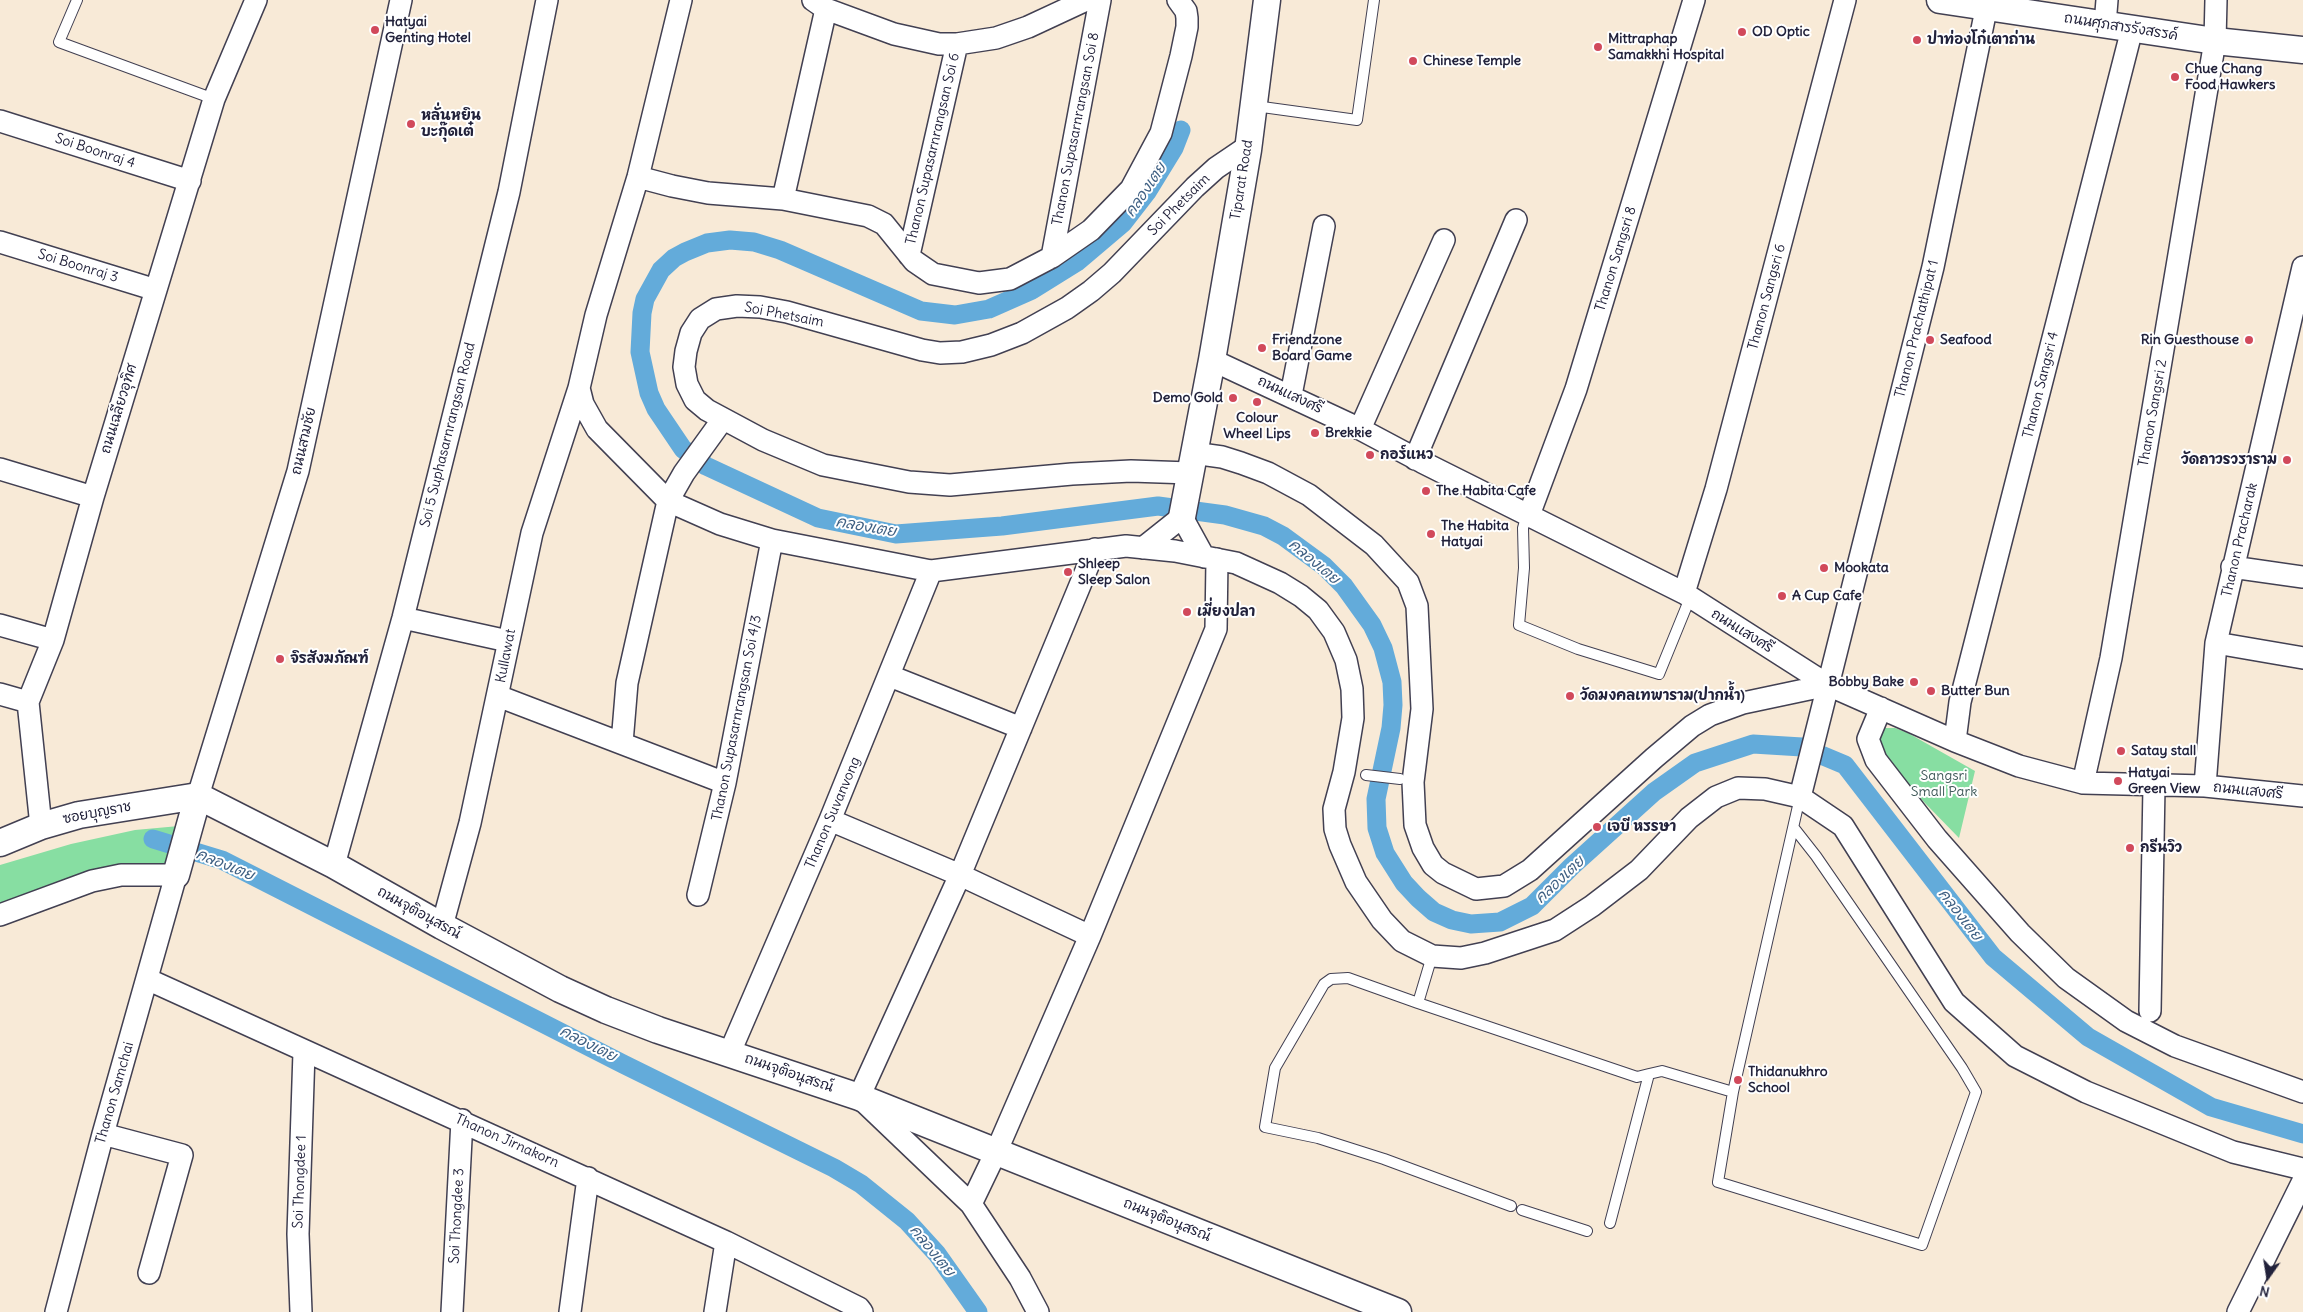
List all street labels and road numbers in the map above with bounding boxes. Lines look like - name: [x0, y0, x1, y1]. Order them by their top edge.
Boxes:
- street label: ถนนศุภสารรังสรรค์: [2063, 10, 2179, 44]
- street label: Thanon Supasarnrangsan Soi 8: [1049, 31, 1103, 227]
- street label: Thanon Supasarnrangsan Soi 6: [903, 51, 963, 247]
- street label: Soi Boonraj 4: [53, 130, 137, 172]
- street label: Tiparat Road: [1227, 139, 1257, 221]
- street label: Soi Phetsaim: [1145, 171, 1213, 239]
- street label: Thanon Sangsri 8: [1592, 204, 1640, 314]
- street label: Thanon Sangsri 6: [1745, 242, 1789, 352]
- street label: Soi Boonraj 3: [36, 246, 120, 286]
- street label: Thanon Prachathipat 1: [1892, 258, 1942, 400]
- street label: Soi Phetsaim: [743, 299, 825, 331]
- street label: Thanon Sangsri 4: [2020, 330, 2062, 440]
- street label: Soi 5 Suphasarnrangsan Road: [417, 341, 479, 529]
- street label: Thanon Sangsri 2: [2135, 358, 2171, 468]
- street label: ถนนเฉลียวอุทิศ: [97, 362, 141, 456]
- street label: ถนนเเสงศรี: [1255, 373, 1325, 417]
- street label: ถนนสามชัย: [288, 405, 320, 477]
- street label: Thanon Pracharak: [2219, 481, 2261, 599]
- street label: ถนนเเสงศรี: [1708, 605, 1776, 657]
- street label: Thanon Supasarnrangsan Soi 4/3: [709, 614, 765, 822]
- street label: Kullawat: [493, 628, 519, 684]
- street label: Thanon Suvanvong: [802, 754, 864, 872]
- street label: ถนนเเสงศรี: [2212, 779, 2284, 803]
- street label: ซอยบุญราช: [61, 798, 133, 828]
- street label: ถนนจุติอนุสรณ์: [374, 883, 464, 943]
- street label: Thanon Samchai: [92, 1040, 138, 1146]
- street label: ถนนจุติอนุสรณ์: [742, 1050, 836, 1096]
- street label: Thanon Jirnakorn: [453, 1111, 561, 1171]
- street label: Soi Thongdee 1: [290, 1135, 310, 1229]
- street label: Soi Thongdee 3: [446, 1168, 468, 1264]
- street label: ถนนจุติอนุสรณ์: [1121, 1195, 1213, 1245]

